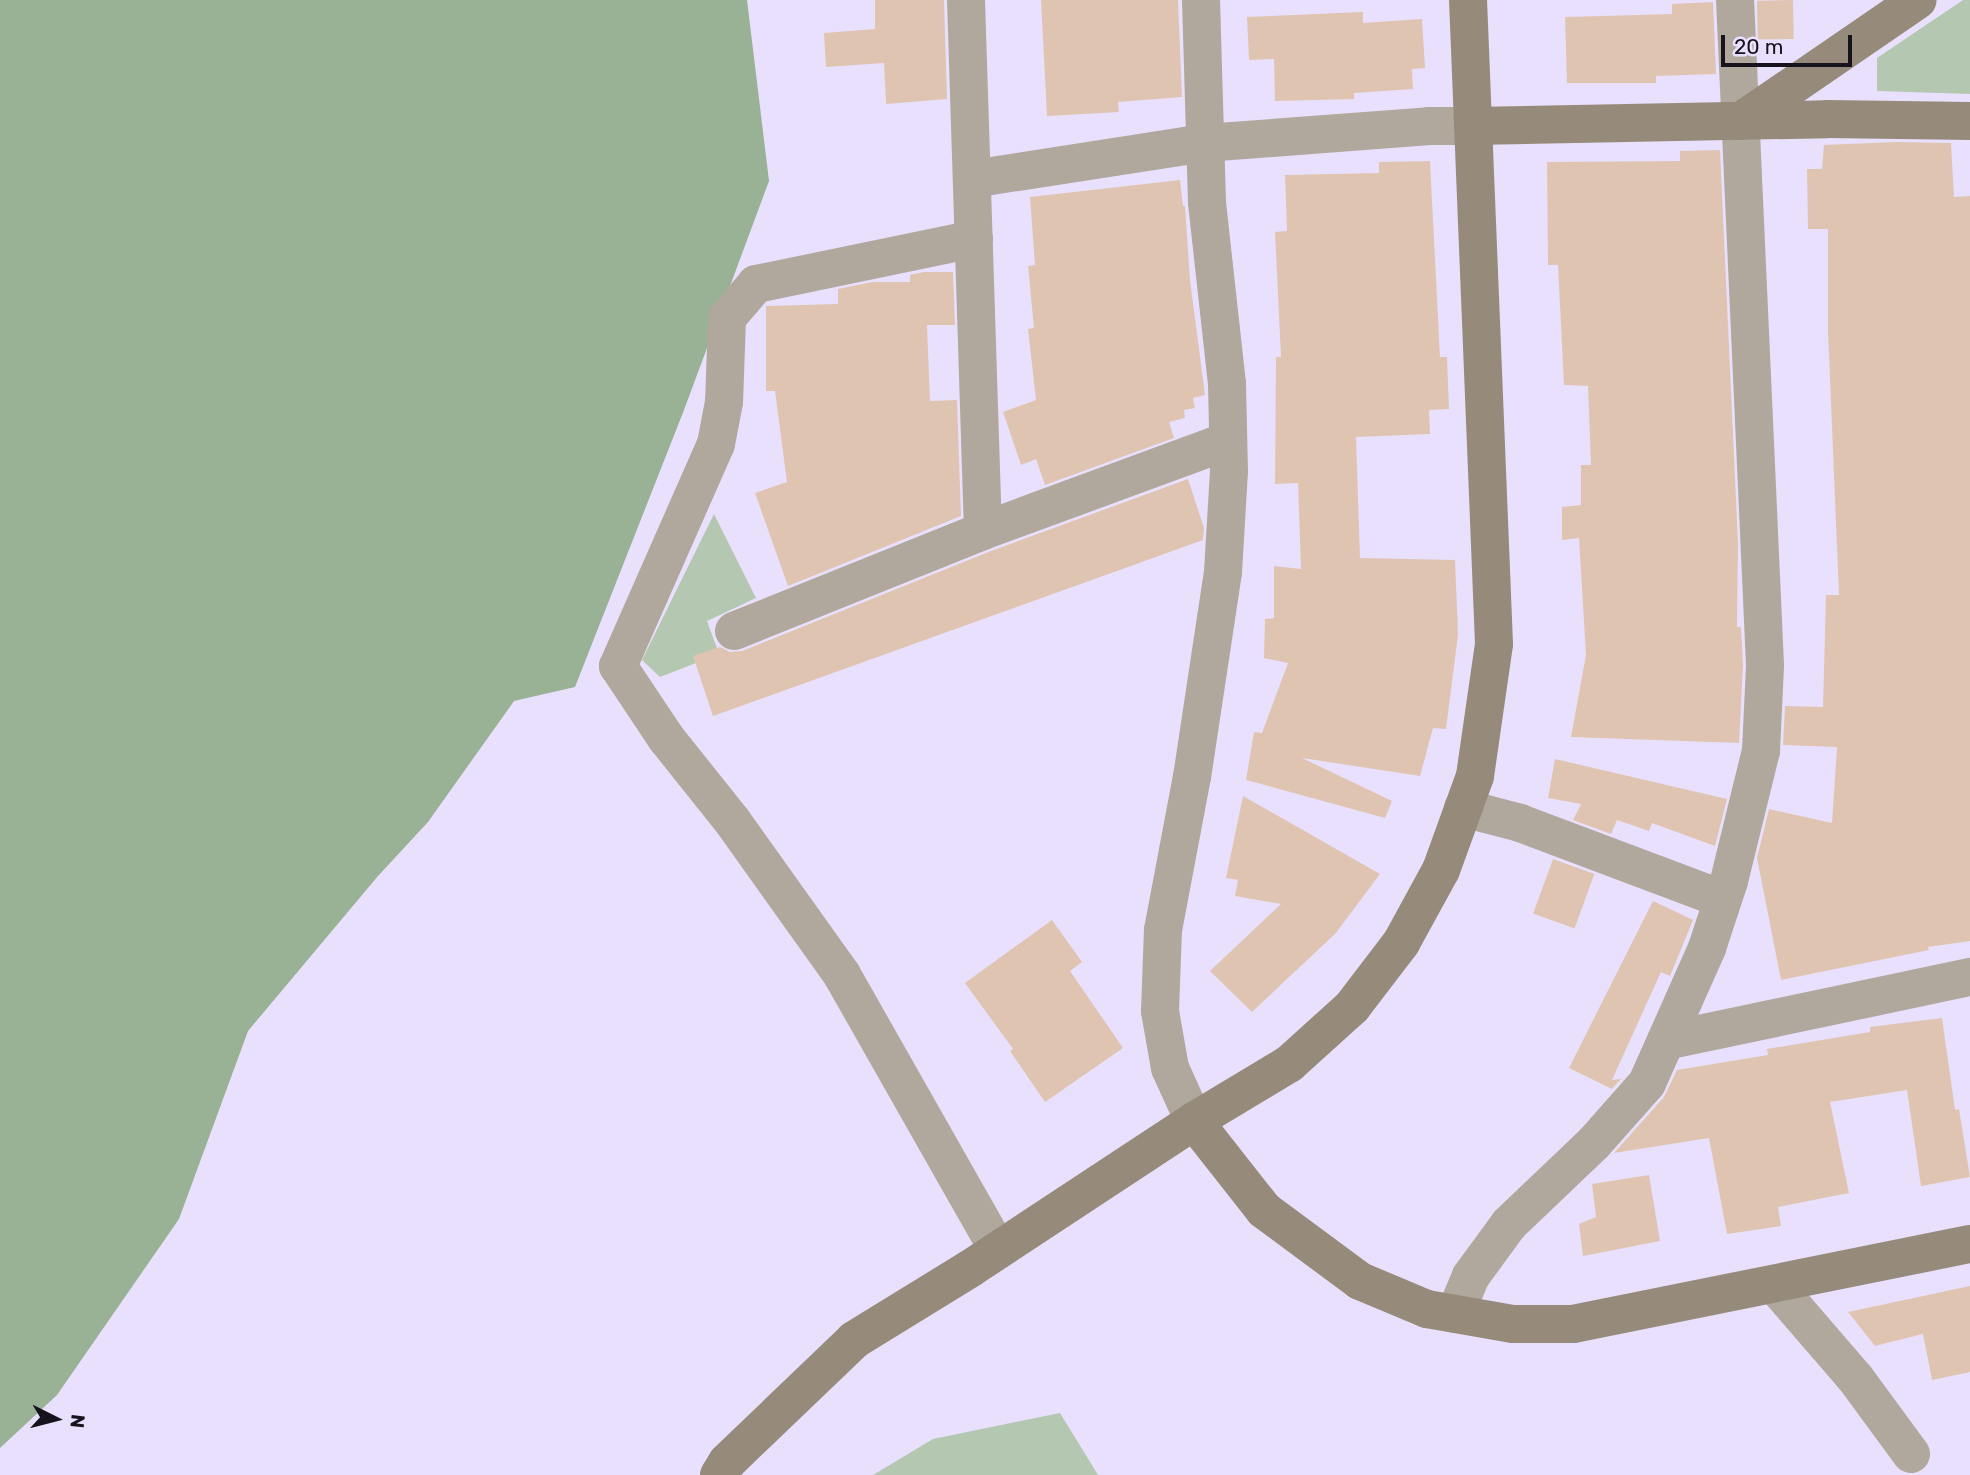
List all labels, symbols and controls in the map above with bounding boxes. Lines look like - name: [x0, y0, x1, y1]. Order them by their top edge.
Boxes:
- scale bar: [1725, 21, 1856, 65]
- text: 20 m: [1734, 34, 1783, 59]
- north arrow: [21, 1384, 91, 1454]
- text: N: [65, 1413, 90, 1429]

